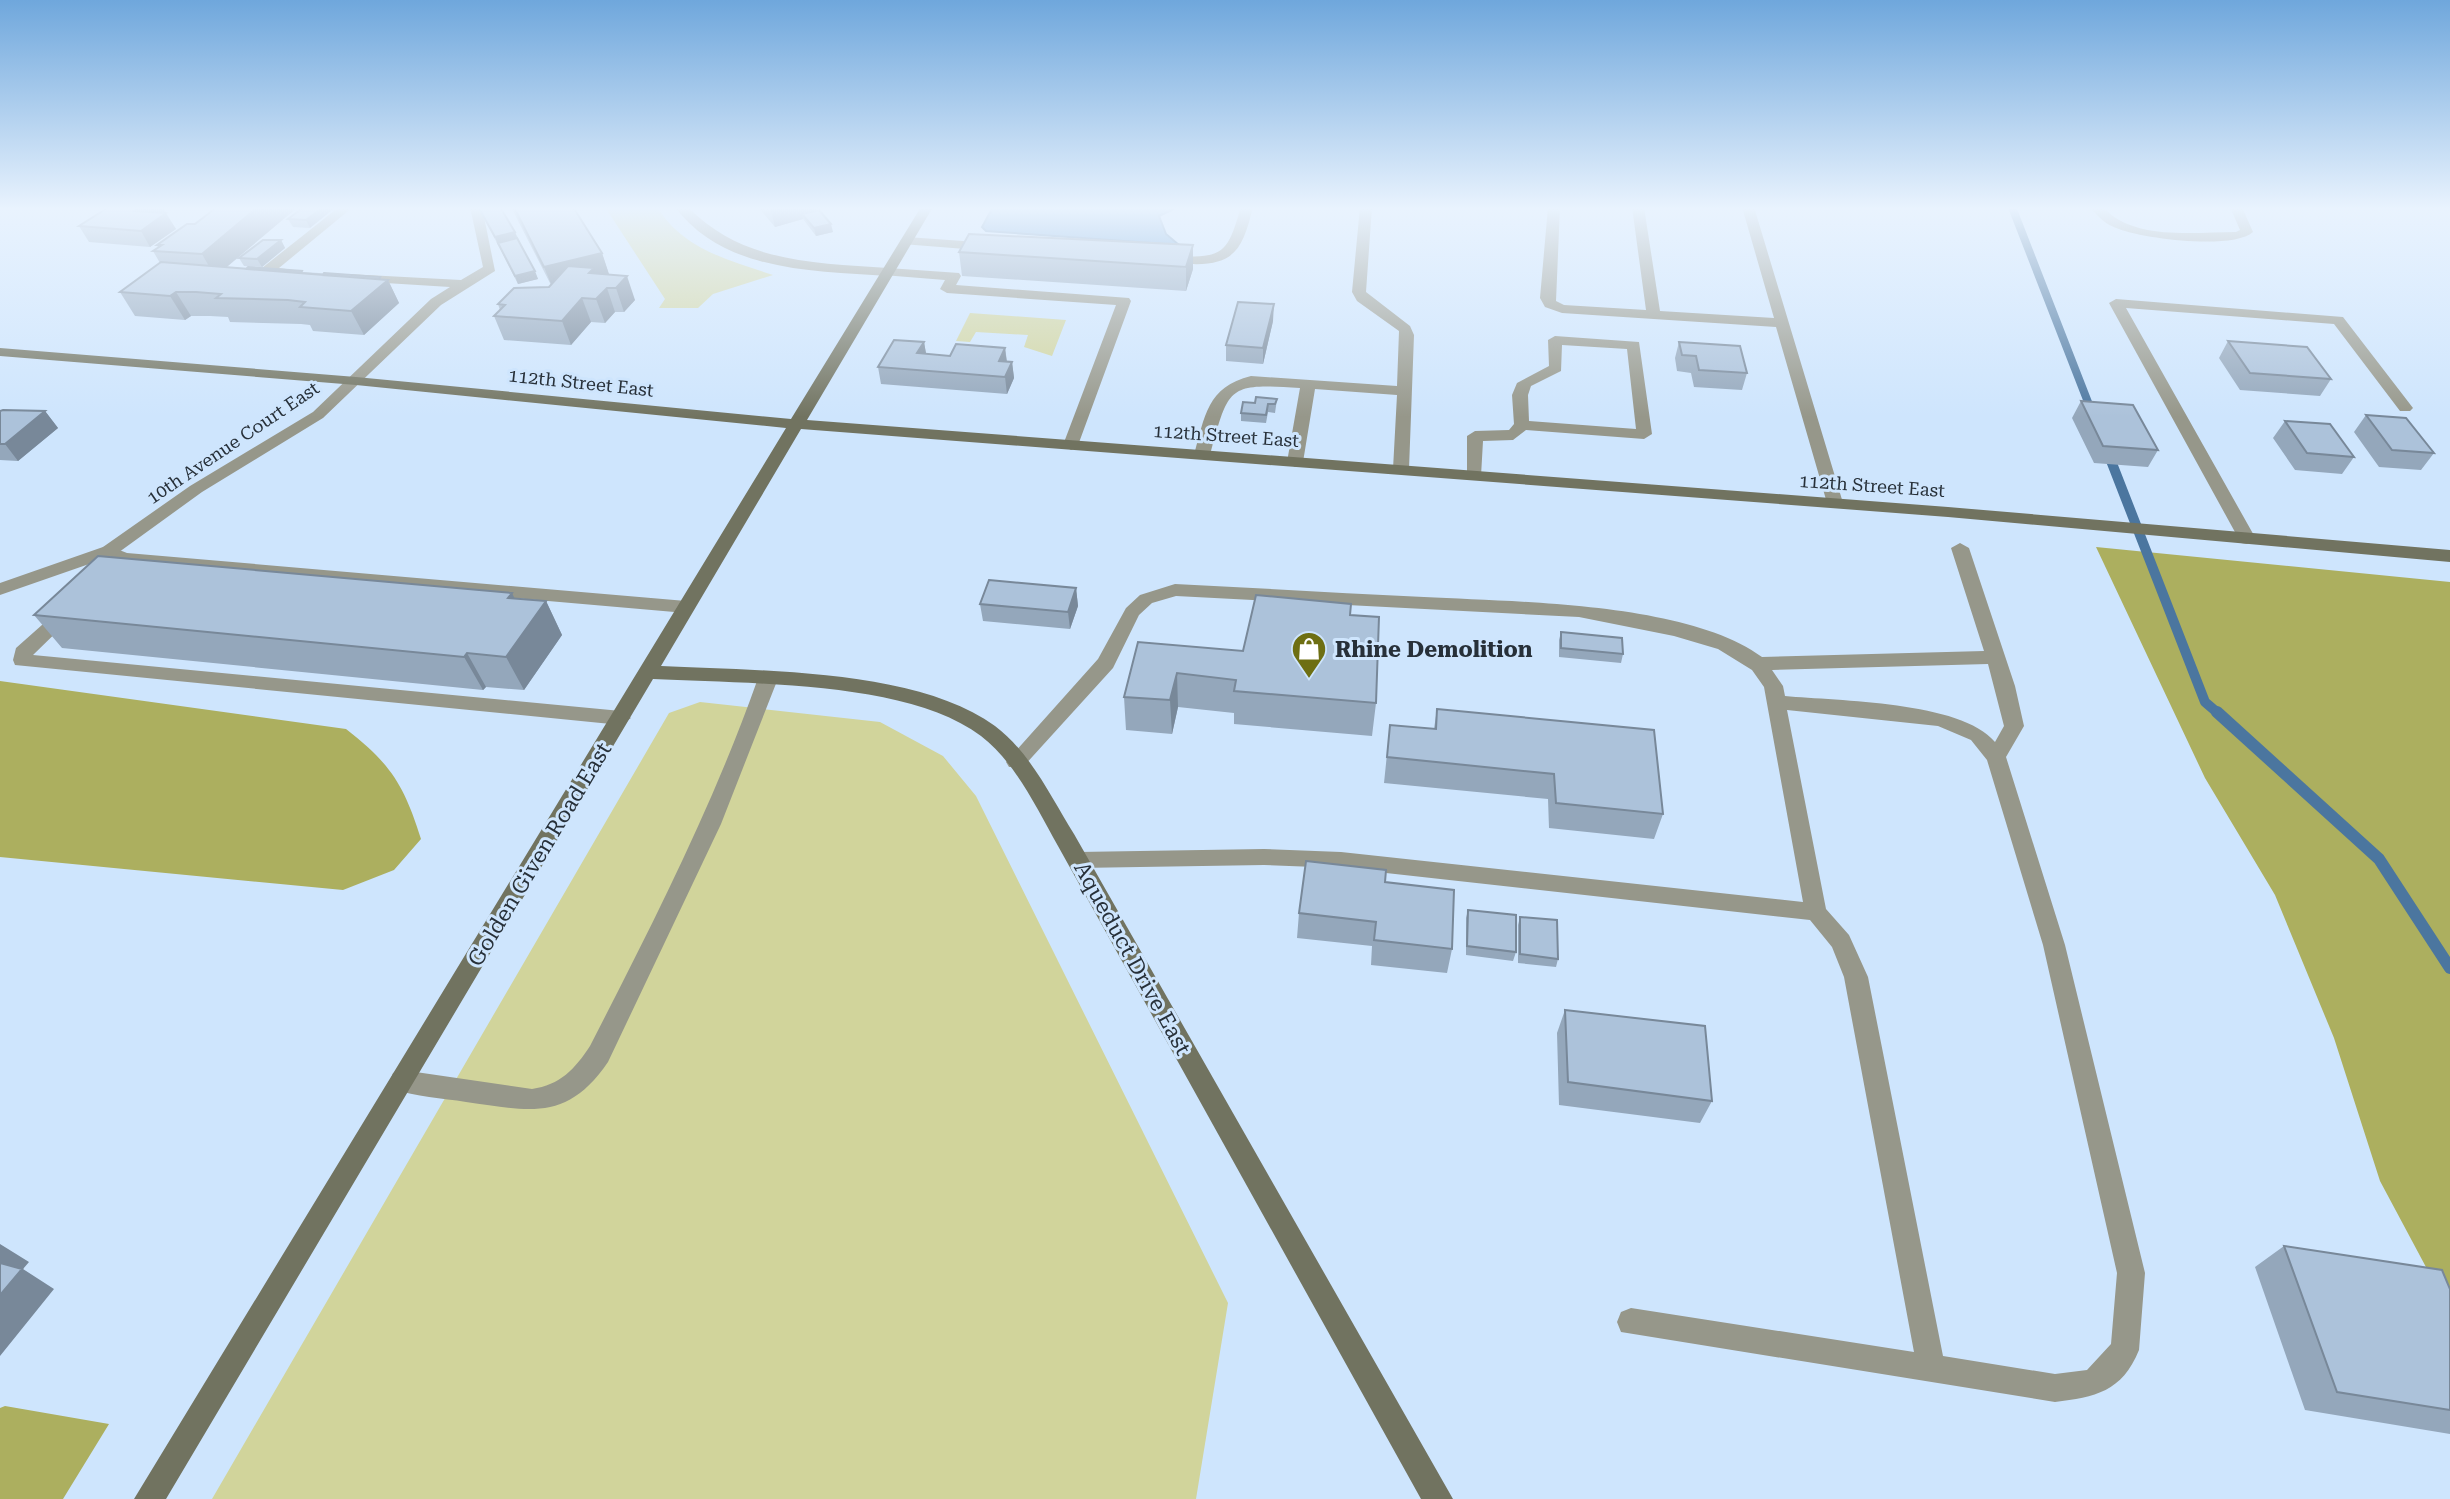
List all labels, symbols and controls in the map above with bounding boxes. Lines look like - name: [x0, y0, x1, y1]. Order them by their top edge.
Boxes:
- street label: 112th Street East: [507, 364, 655, 401]
- street label: 10th Avenue Court East: [143, 377, 323, 508]
- street label: 112th Street East: [1152, 420, 1300, 451]
- street label: 112th Street East: [1798, 470, 1946, 501]
- shop icon: Rhine Demolition: [1290, 630, 1328, 680]
- place label: Rhine Demolition: [1335, 637, 1533, 662]
- street label: Golden Given Road East: [463, 738, 616, 971]
- street label: Aqueduct Drive East: [1069, 857, 1196, 1059]

